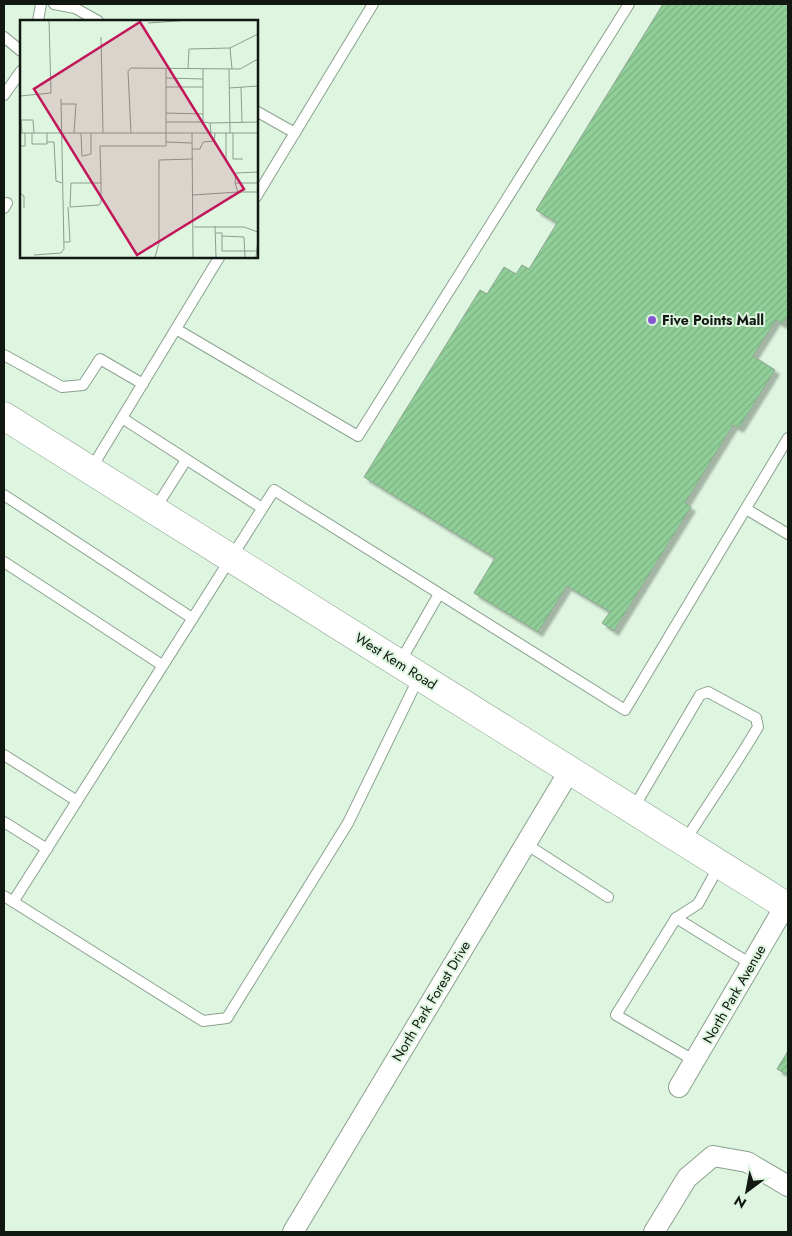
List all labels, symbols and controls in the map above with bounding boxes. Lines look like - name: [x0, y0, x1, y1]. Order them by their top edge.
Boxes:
- inset map: [20, 20, 258, 258]
- place label: Five Points Mall: [662, 310, 764, 330]
- marker: Five Points Mall: [646, 314, 658, 326]
- street label: West Kem Road: [351, 628, 441, 694]
- street label: North Park Forest Drive: [387, 937, 475, 1065]
- street label: North Park Avenue: [698, 941, 770, 1047]
- north arrow: [722, 1166, 772, 1216]
- text: N: [730, 1191, 750, 1213]

